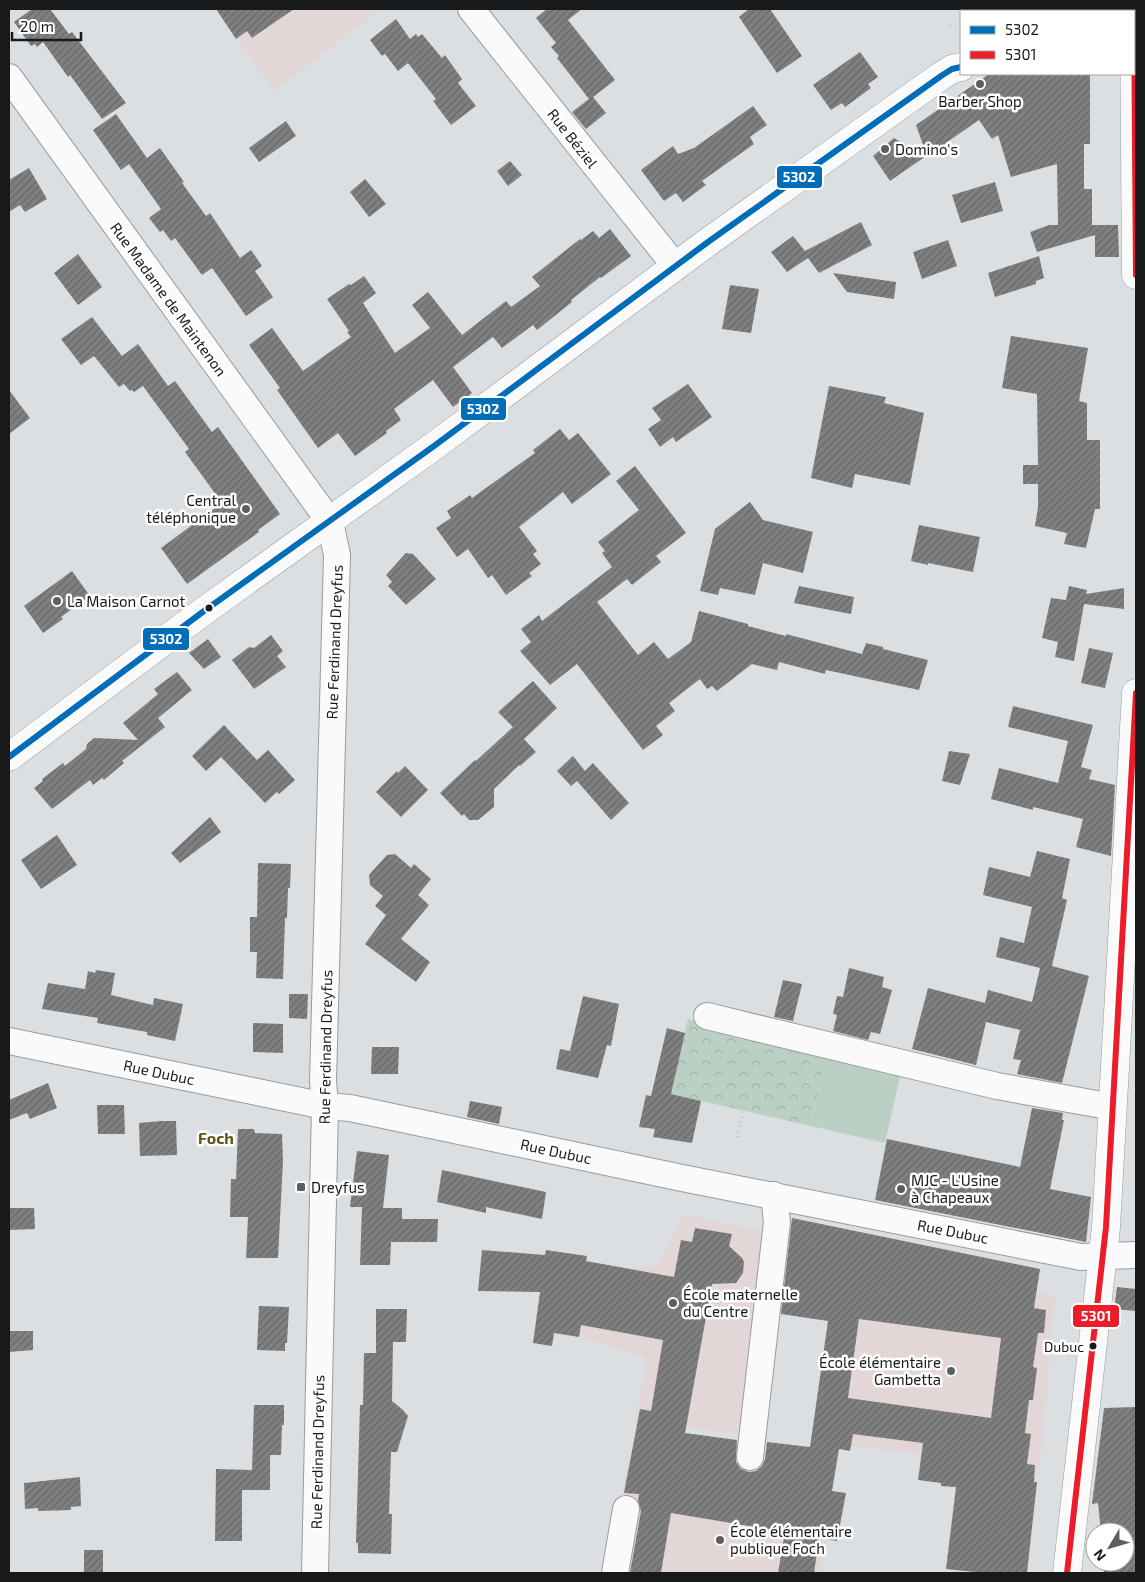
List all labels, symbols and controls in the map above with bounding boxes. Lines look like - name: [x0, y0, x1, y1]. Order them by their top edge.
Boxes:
- scale bar: [12, 10, 81, 42]
- legend: [960, 10, 1135, 75]
- text: 20 m: [20, 17, 54, 35]
- text: 5302: [1005, 20, 1039, 38]
- text: 5301: [1005, 45, 1036, 63]
- marker: Barber Shop: [974, 78, 986, 90]
- place label: Barber Shop: [938, 92, 1022, 110]
- street label: Rue Béziel: [544, 105, 602, 172]
- place label: Domino's: [895, 140, 958, 158]
- marker: Domino's: [879, 143, 891, 155]
- line badge: 5302: [776, 165, 823, 189]
- text: 5302: [783, 168, 815, 185]
- street label: Rue Madame de Maintenon: [107, 219, 231, 379]
- line badge: 5302: [460, 397, 507, 421]
- text: 5302: [467, 400, 499, 417]
- place label: Central téléphonique: [146, 491, 237, 526]
- marker: Central téléphonique: [240, 503, 252, 515]
- street label: Rue Ferdinand Dreyfus: [322, 564, 346, 720]
- place label: La Maison Carnot: [67, 592, 186, 610]
- marker: La Maison Carnot: [51, 595, 63, 607]
- unlabelled marker: [204, 603, 214, 613]
- line badge: 5302: [142, 627, 190, 651]
- text: 5302: [150, 630, 182, 647]
- street label: Rue Ferdinand Dreyfus: [315, 970, 335, 1124]
- street label: Rue Dubuc: [122, 1056, 196, 1088]
- district label: Foch: [198, 1128, 234, 1147]
- street label: Rue Dubuc: [519, 1135, 593, 1167]
- place label: MJC - L'Usine à Chapeaux: [911, 1171, 999, 1206]
- place label: Dreyfus: [311, 1178, 365, 1196]
- marker: Dreyfus: [295, 1181, 307, 1193]
- marker: MJC - L'Usine à Chapeaux: [895, 1183, 907, 1195]
- street label: Rue Dubuc: [916, 1215, 990, 1247]
- place label: École maternelle du Centre: [683, 1285, 798, 1320]
- marker: École maternelle du Centre: [667, 1297, 679, 1309]
- line badge: 5301: [1072, 1304, 1120, 1328]
- text: 5301: [1081, 1307, 1111, 1324]
- place label: Dubuc: [1044, 1338, 1084, 1355]
- marker: Dubuc: [1088, 1341, 1098, 1351]
- place label: École élémentaire Gambetta: [819, 1353, 941, 1388]
- marker: École élémentaire Gambetta: [945, 1365, 957, 1377]
- street label: Rue Ferdinand Dreyfus: [307, 1375, 327, 1529]
- place label: École élémentaire publique Foch: [730, 1522, 852, 1557]
- north arrow: [1085, 1522, 1135, 1572]
- marker: École élémentaire publique Foch: [714, 1534, 726, 1546]
- text: N: [1090, 1546, 1109, 1565]

